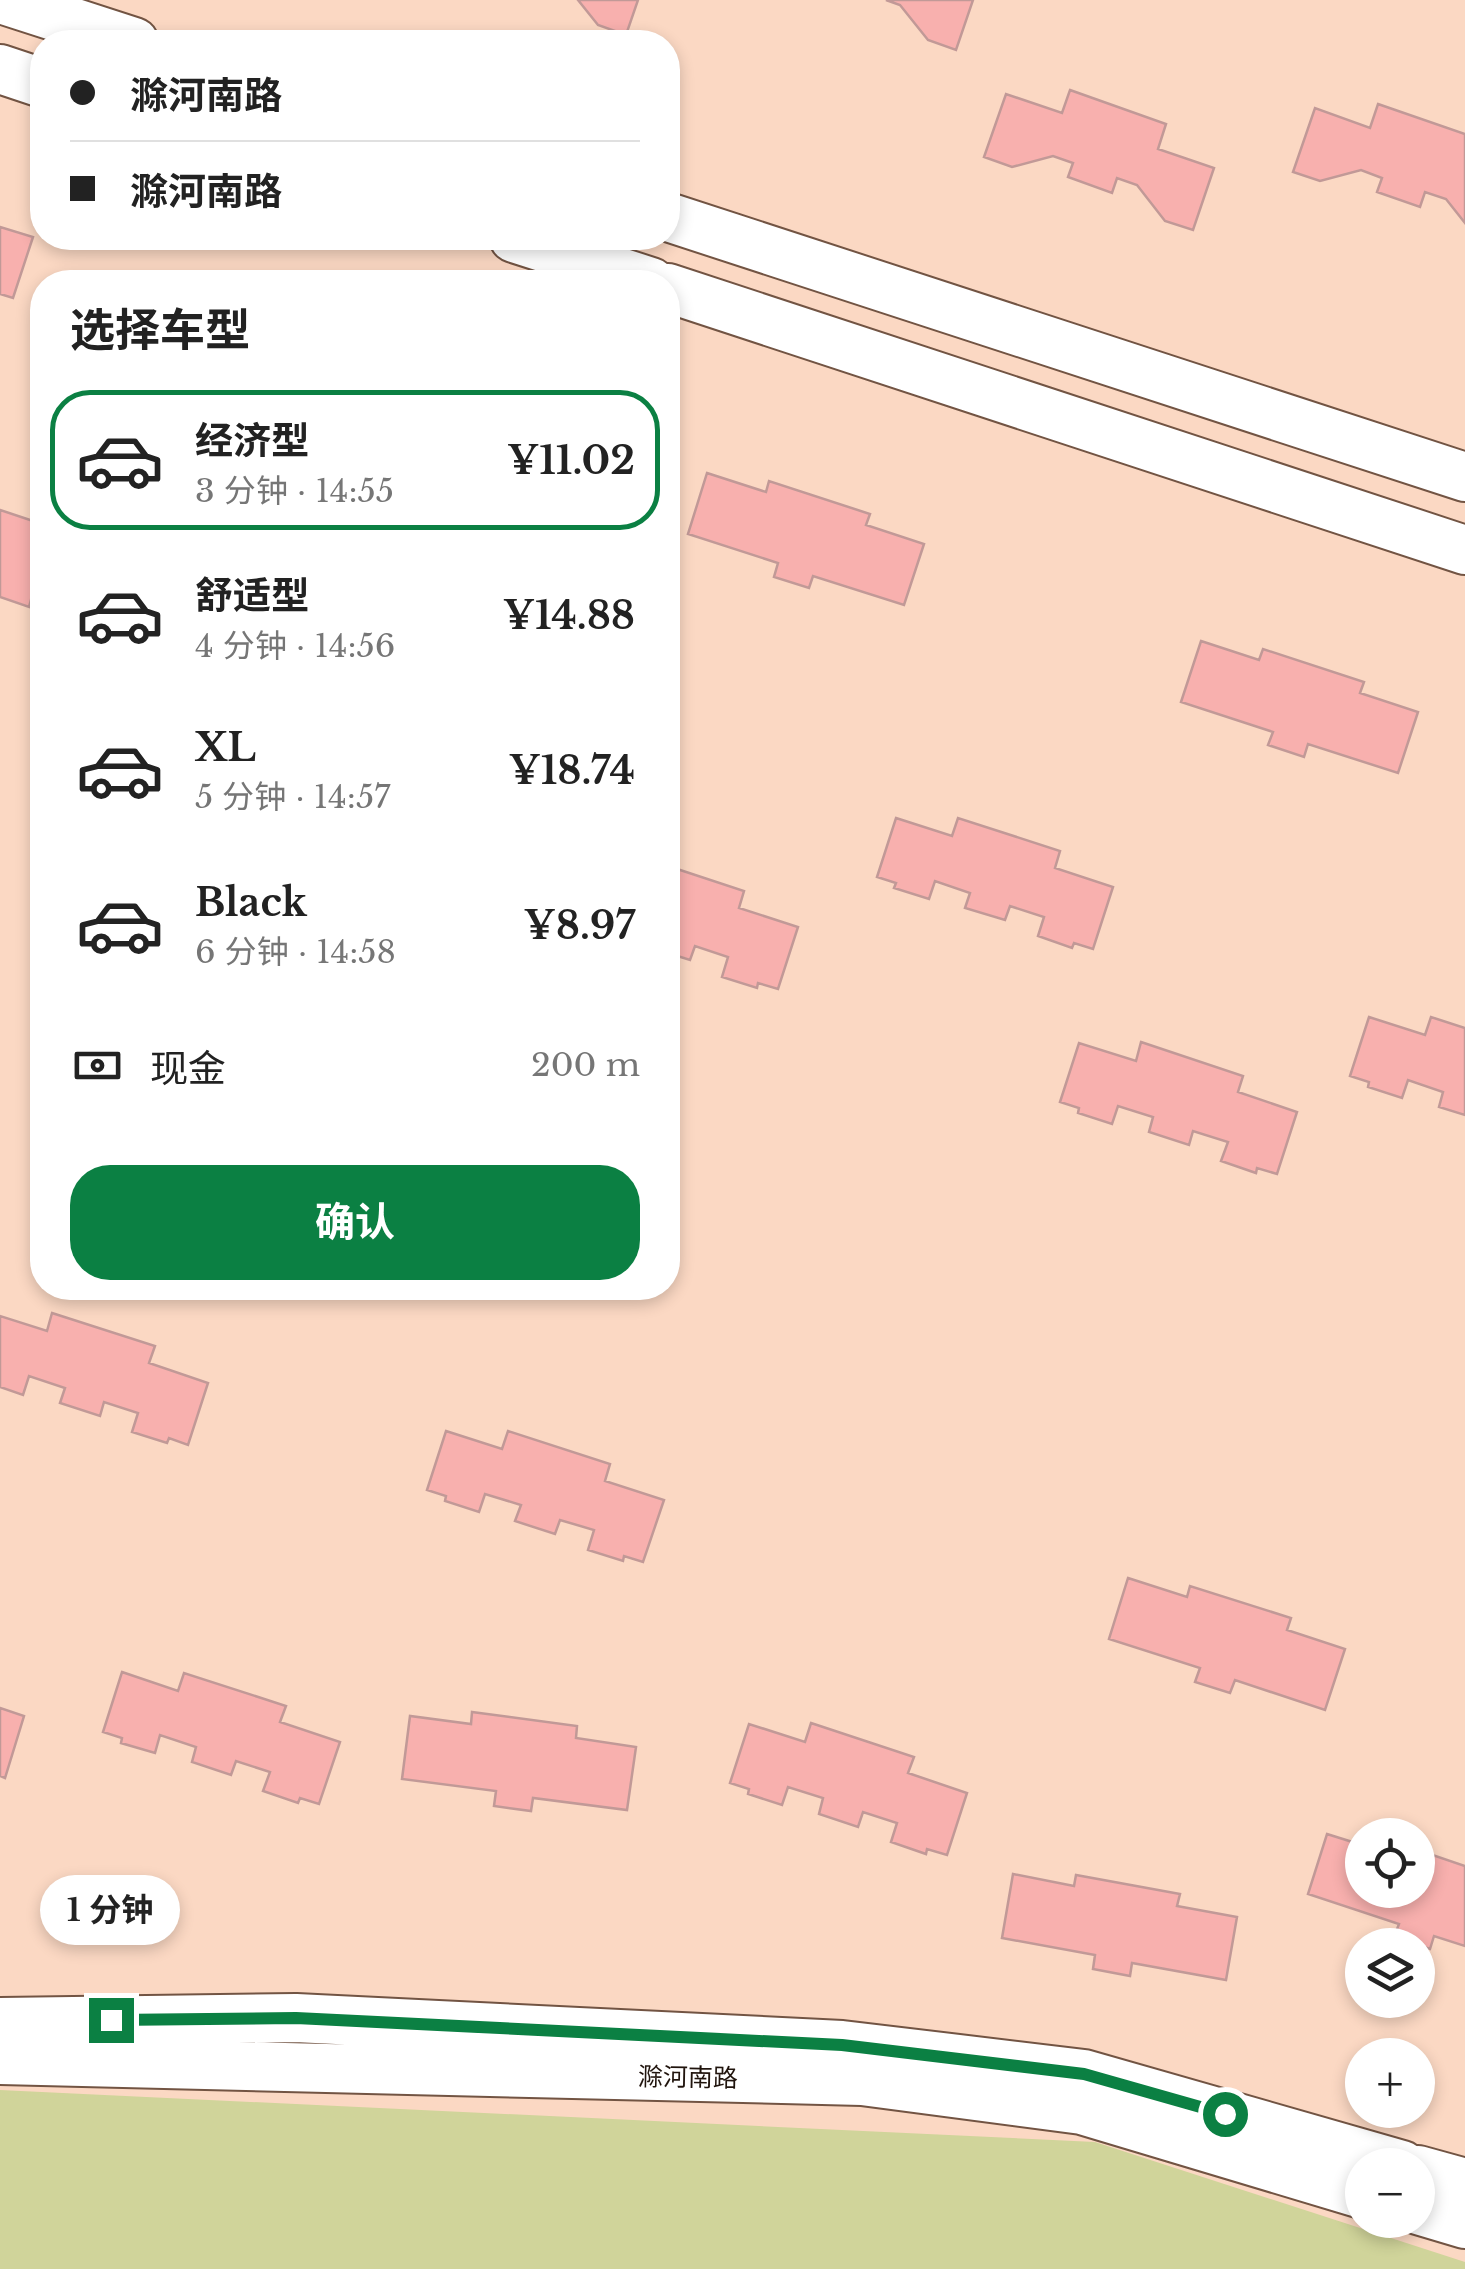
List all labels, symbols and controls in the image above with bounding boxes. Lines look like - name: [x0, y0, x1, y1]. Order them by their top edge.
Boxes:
- text: 滁河南路: [130, 72, 282, 119]
- text: 滁河南路: [130, 168, 282, 215]
- text: 选择车型: [70, 302, 250, 358]
- icon: car: [75, 415, 165, 505]
- text: 经济型: [195, 417, 309, 464]
- text: ¥11.02: [507, 437, 635, 484]
- text: 3 分钟 · 14:55: [195, 471, 394, 511]
- icon: car: [75, 570, 165, 660]
- text: 舒适型: [195, 572, 309, 619]
- text: ¥14.88: [503, 592, 635, 639]
- text: 4 分钟 · 14:56: [195, 626, 395, 666]
- text: XL: [195, 724, 256, 771]
- icon: car: [75, 725, 165, 815]
- text: ¥18.74: [508, 747, 635, 794]
- text: 5 分钟 · 14:57: [195, 777, 390, 817]
- text: Black: [195, 879, 307, 926]
- icon: car: [75, 880, 165, 970]
- text: ¥8.97: [523, 902, 635, 949]
- text: 6 分钟 · 14:58: [195, 932, 396, 972]
- icon: cash: [70, 1038, 125, 1093]
- text: 现金: [150, 1045, 226, 1092]
- text: 200 m: [531, 1045, 640, 1085]
- button: 确认: [70, 1165, 640, 1280]
- map controls: [1345, 1818, 1435, 2238]
- button: locate: [1345, 1818, 1435, 1908]
- callout: 1 分钟: [41, 1875, 181, 1945]
- text: 1 分钟: [67, 1890, 153, 1930]
- button: layers: [1345, 1928, 1435, 2018]
- route end: [89, 1998, 134, 2043]
- button: +: [1345, 2038, 1435, 2128]
- street label: 滁河南路: [638, 2061, 738, 2094]
- route start: [1203, 2092, 1248, 2137]
- button: −: [1345, 2148, 1435, 2238]

